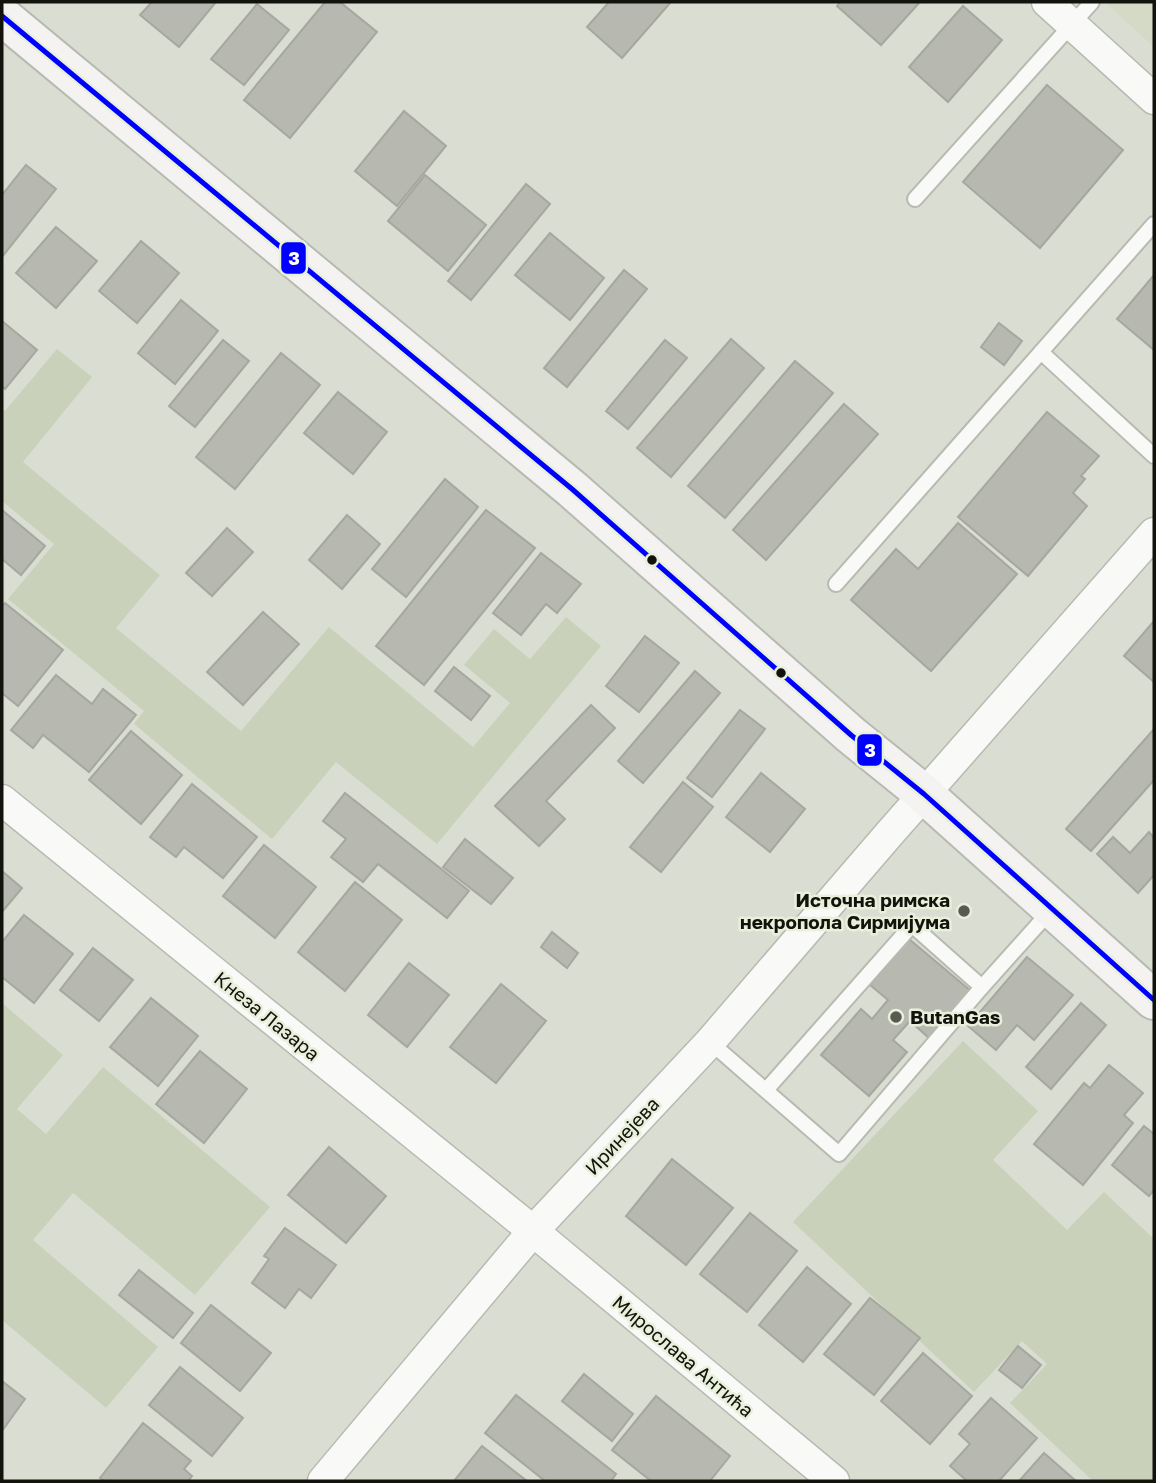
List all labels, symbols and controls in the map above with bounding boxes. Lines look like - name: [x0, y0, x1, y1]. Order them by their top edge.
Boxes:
- line badge: 3: [280, 241, 307, 275]
- text: 3: [288, 246, 300, 269]
- unlabelled marker: [645, 553, 659, 567]
- unlabelled marker: [774, 666, 788, 680]
- line badge: 3: [856, 733, 883, 767]
- text: 3: [864, 738, 876, 761]
- place label: Источна римска некропола Сирмијума: [740, 888, 950, 933]
- marker: Источна римска некропола Сирмијума: [956, 903, 972, 919]
- street label: Кнеза Лазара: [210, 966, 325, 1065]
- place label: ButanGas: [910, 1005, 1001, 1028]
- marker: ButanGas: [888, 1009, 904, 1025]
- street label: Иринејева: [580, 1092, 663, 1179]
- street label: Мирослава Антића: [608, 1290, 759, 1421]

